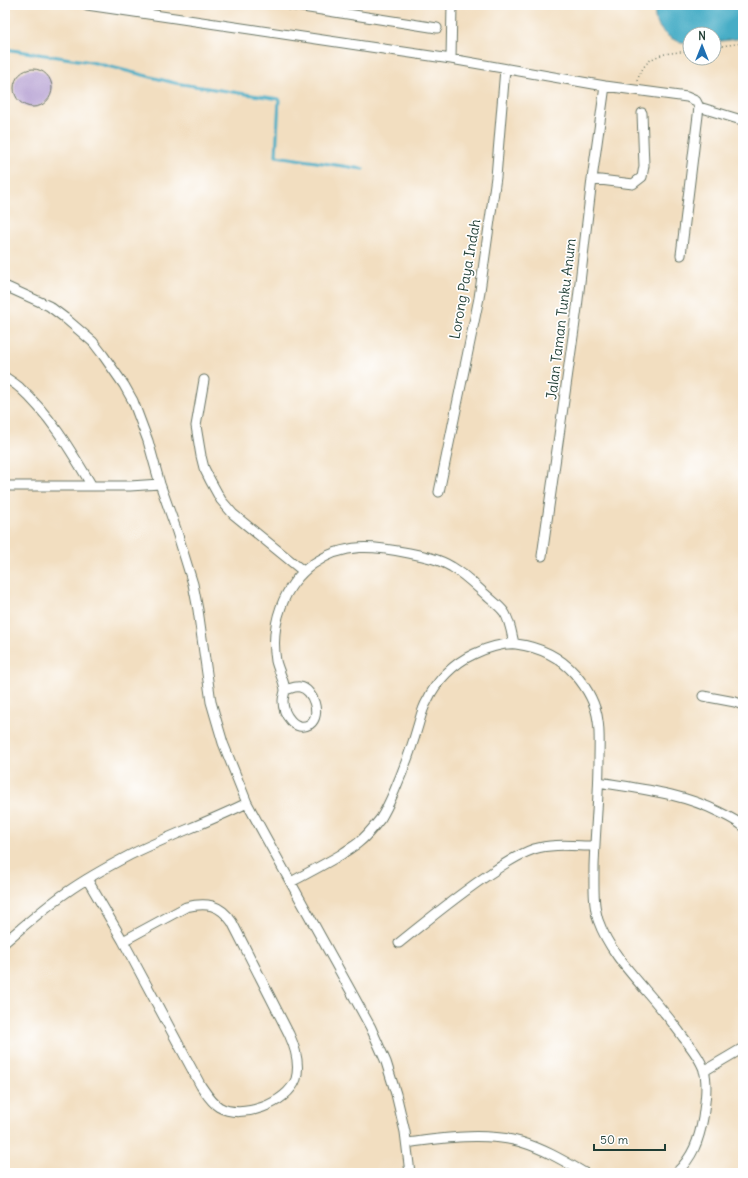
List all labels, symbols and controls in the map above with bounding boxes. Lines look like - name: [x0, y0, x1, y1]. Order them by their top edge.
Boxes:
- north arrow: [682, 26, 722, 66]
- text: N: [698, 29, 706, 43]
- street label: Lorong Paya Indah: [446, 218, 484, 340]
- street label: Jalan Taman Tunku Anum: [542, 237, 580, 401]
- scale bar: [594, 1126, 665, 1152]
- text: 50 m: [600, 1132, 629, 1147]

